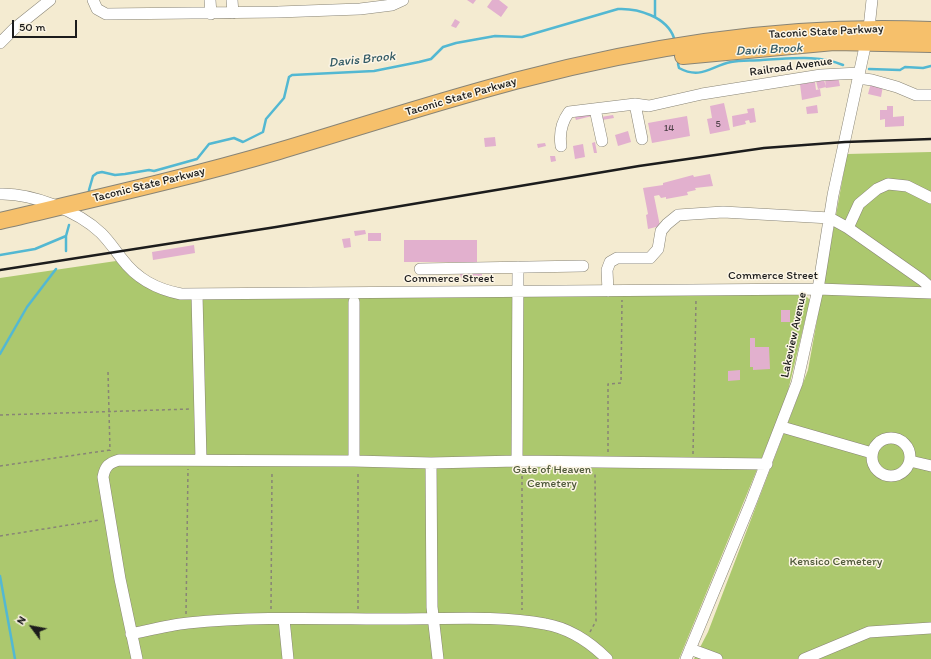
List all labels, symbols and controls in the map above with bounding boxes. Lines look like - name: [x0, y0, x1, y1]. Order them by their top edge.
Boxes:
- scale bar: [14, 12, 79, 38]
- text: 50 m: [19, 20, 45, 34]
- street label: Taconic State Parkway: [768, 22, 884, 42]
- water label: Davis Brook: [735, 40, 803, 60]
- water label: Davis Brook: [328, 49, 396, 71]
- street label: Railroad Avenue: [749, 54, 833, 80]
- street label: Taconic State Parkway: [404, 74, 518, 120]
- house number: 5: [715, 118, 721, 130]
- house number: 14: [664, 122, 674, 134]
- street label: Taconic State Parkway: [91, 164, 207, 206]
- street label: Commerce Street: [728, 269, 818, 283]
- street label: Commerce Street: [404, 272, 494, 286]
- street label: Lakeview Avenue: [778, 291, 810, 379]
- park label: Gate of Heaven Cemetery: [513, 463, 591, 491]
- park label: Kensico Cemetery: [790, 555, 882, 569]
- north arrow: [12, 607, 52, 647]
- text: N: [14, 614, 29, 627]

